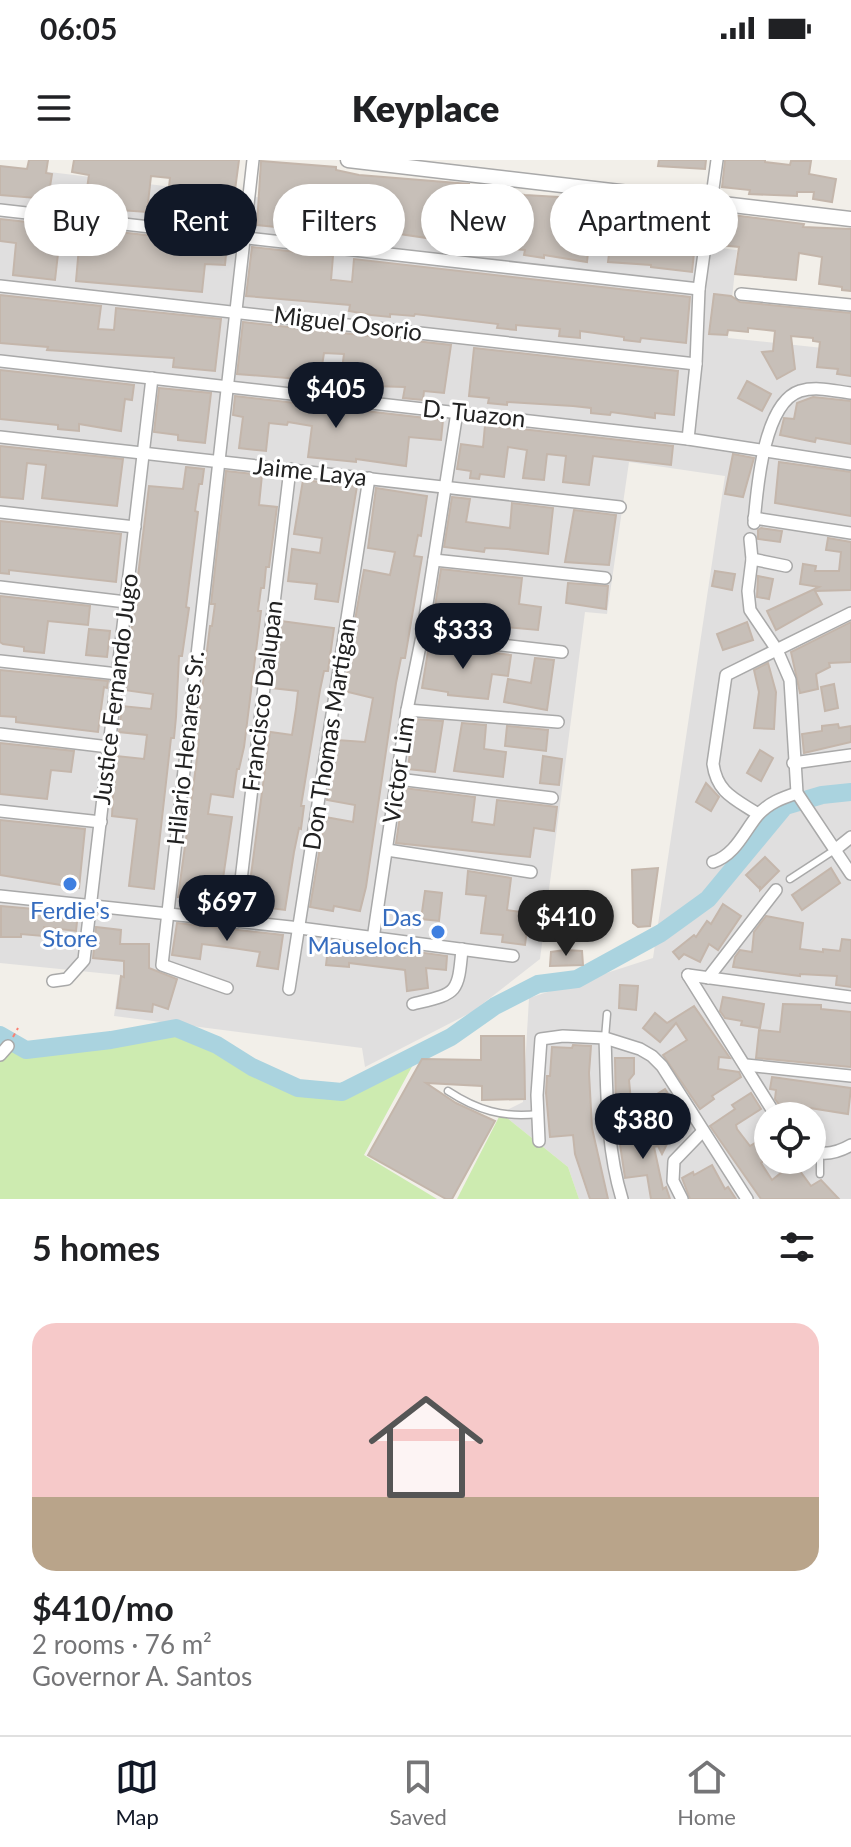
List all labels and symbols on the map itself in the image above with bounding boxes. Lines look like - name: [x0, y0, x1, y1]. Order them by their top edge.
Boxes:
- street label: Miguel Osorio: [272, 299, 424, 346]
- pin: $405: [289, 362, 383, 430]
- street label: D. Tuazon: [421, 393, 527, 432]
- street label: Jaime Laya: [252, 450, 368, 491]
- street label: Justice Fernando Jugo: [86, 572, 143, 806]
- street label: Francisco Dalupan: [235, 598, 288, 793]
- pin: $333: [416, 603, 510, 671]
- street label: Don Thomas Martigan: [296, 616, 361, 852]
- street label: Hilario Henares Sr.: [160, 649, 209, 847]
- street label: Victor Lim: [376, 714, 419, 825]
- marker: Ferdie's Store: [61, 875, 79, 893]
- pin: $697: [180, 875, 274, 943]
- pin: $410: [519, 890, 613, 958]
- place label: Ferdie's Store: [30, 895, 110, 952]
- place label: Das Mauseloch: [308, 902, 422, 959]
- marker: Das Mauseloch: [429, 923, 447, 941]
- pin: $380: [596, 1093, 690, 1161]

